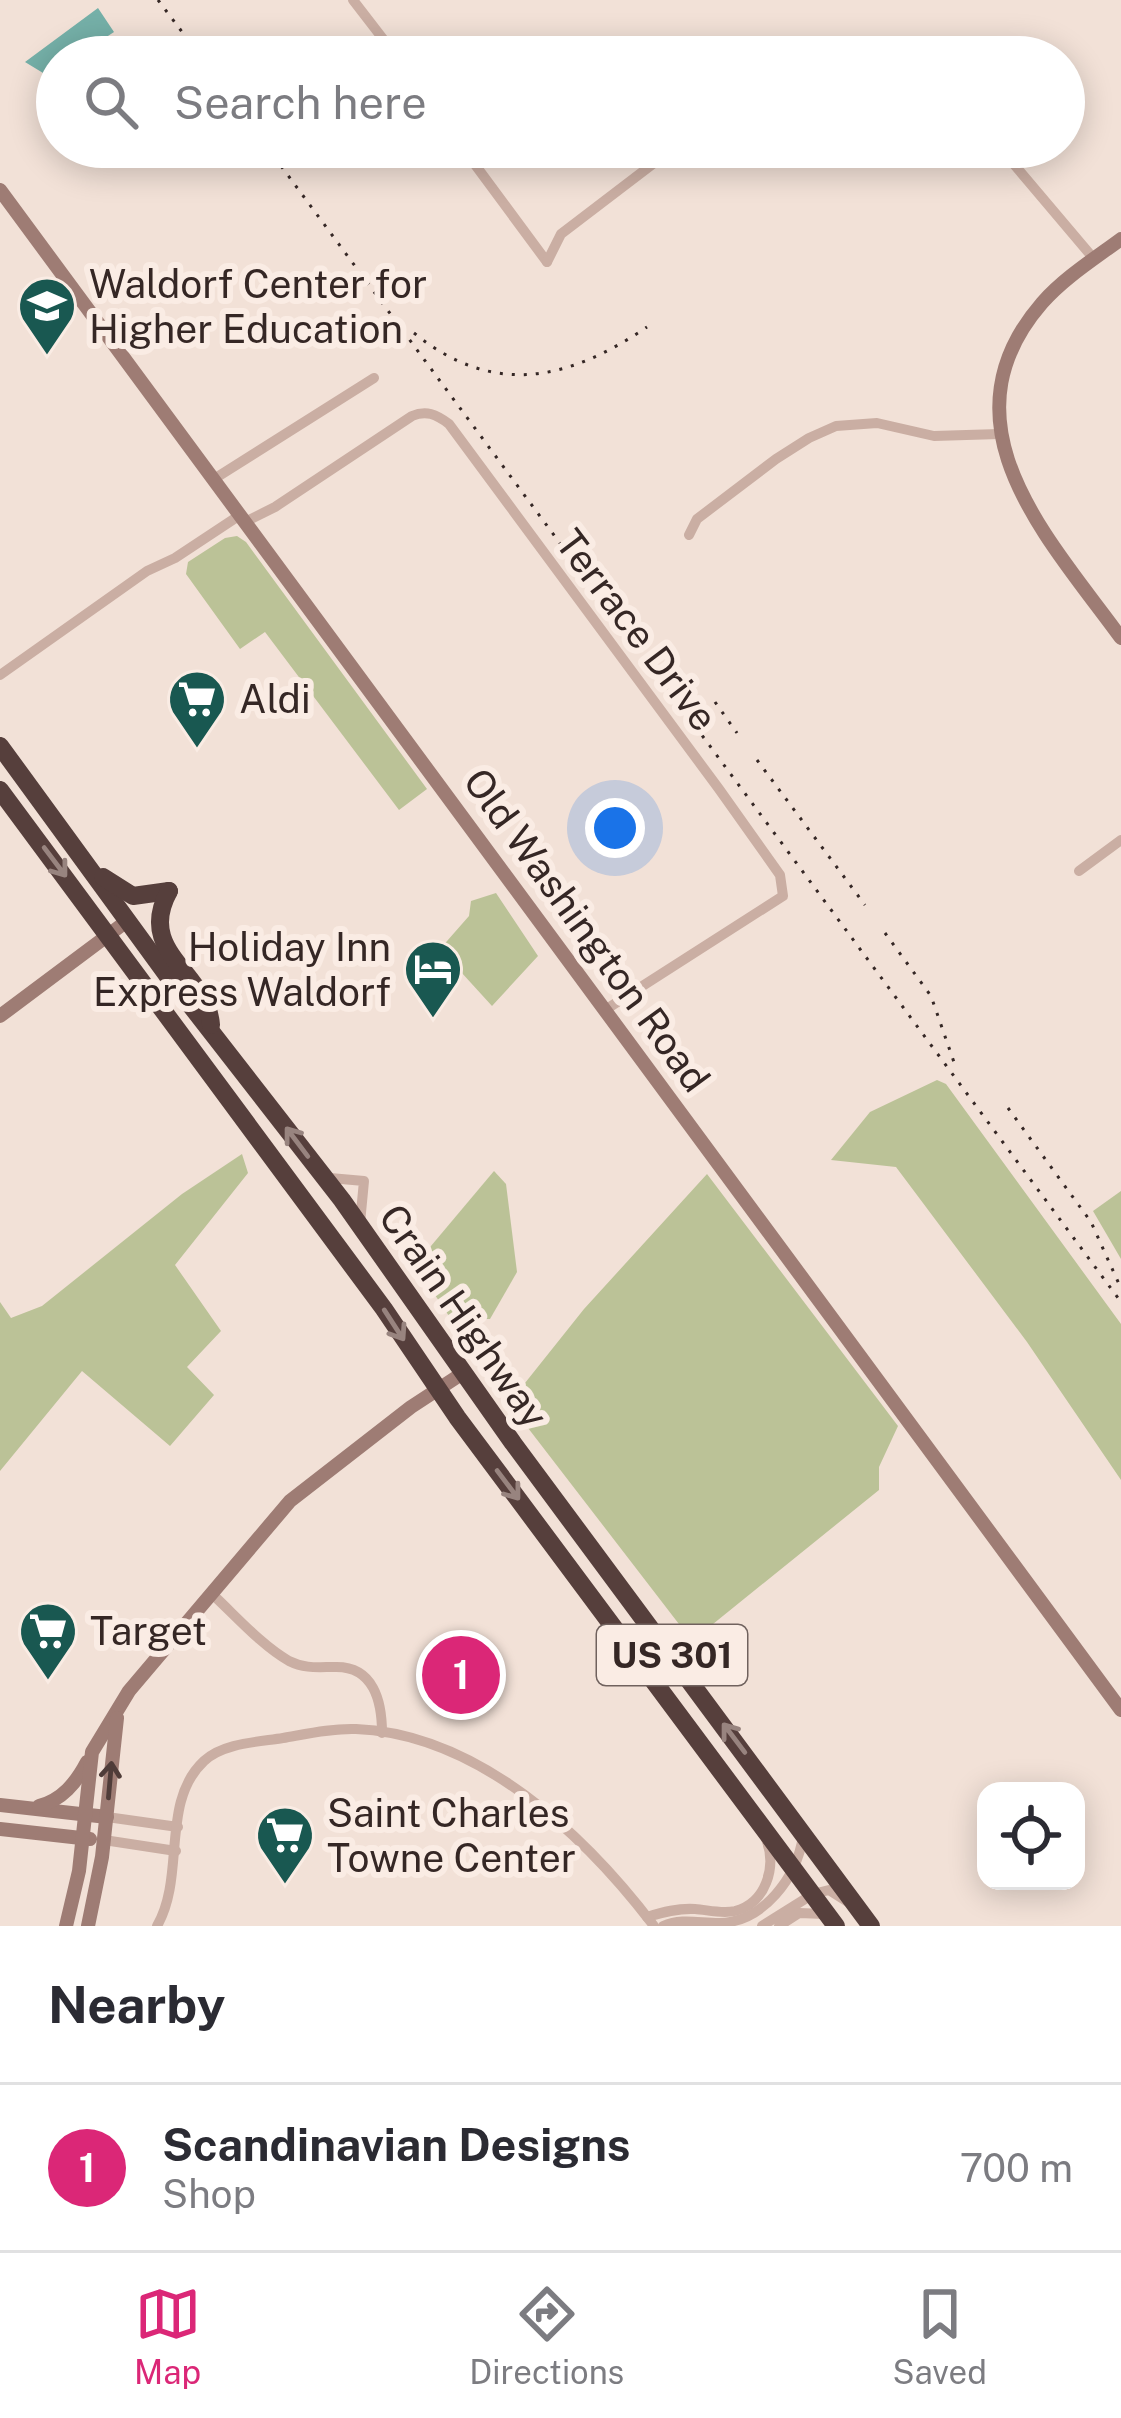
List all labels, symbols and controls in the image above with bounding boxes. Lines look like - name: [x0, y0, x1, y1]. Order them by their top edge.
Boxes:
- search box: [36, 36, 1085, 168]
- icon: search: [78, 69, 144, 135]
- text: Search here: [174, 76, 427, 129]
- place label: Waldorf Center for Higher Education: [89, 261, 427, 352]
- school or university icon: Waldorf Center for Higher Education: [16, 275, 78, 357]
- street label: Terrace Drive: [547, 520, 727, 740]
- supermarket icon: Aldi: [166, 668, 228, 750]
- place label: Aldi: [239, 676, 311, 722]
- street label: Old Washington Road: [454, 760, 720, 1100]
- your location: [585, 798, 645, 858]
- one-way arrow: [41, 845, 67, 878]
- place label: Holiday Inn Express Waldorf: [93, 924, 391, 1015]
- hotel icon: Holiday Inn Express Waldorf: [402, 938, 464, 1020]
- one-way arrow: [285, 1126, 311, 1158]
- street label: Crain Highway: [370, 1195, 558, 1437]
- one-way arrow: [382, 1307, 407, 1341]
- one-way arrow: [495, 1468, 520, 1501]
- supermarket icon: Target: [17, 1600, 79, 1682]
- place label: Target: [90, 1608, 207, 1654]
- road number: US 301: [597, 1625, 747, 1685]
- pin: 1: [422, 1630, 500, 1720]
- one-way arrow: [722, 1722, 747, 1755]
- one-way arrow: [99, 1761, 122, 1800]
- map controls: [977, 1782, 1085, 1890]
- button: locate: [977, 1782, 1085, 1890]
- place label: Saint Charles Towne Center: [327, 1790, 576, 1881]
- supermarket icon: Saint Charles Towne Center: [254, 1804, 316, 1886]
- text: Nearby: [48, 1975, 225, 2034]
- text: Scandinavian Designs: [162, 2118, 631, 2171]
- text: 1: [79, 2145, 95, 2191]
- text: 700 m: [960, 2145, 1073, 2191]
- text: Shop: [162, 2171, 256, 2217]
- tab: Map: [134, 2281, 201, 2391]
- tab: Directions: [469, 2281, 624, 2391]
- tab: Saved: [893, 2281, 987, 2391]

